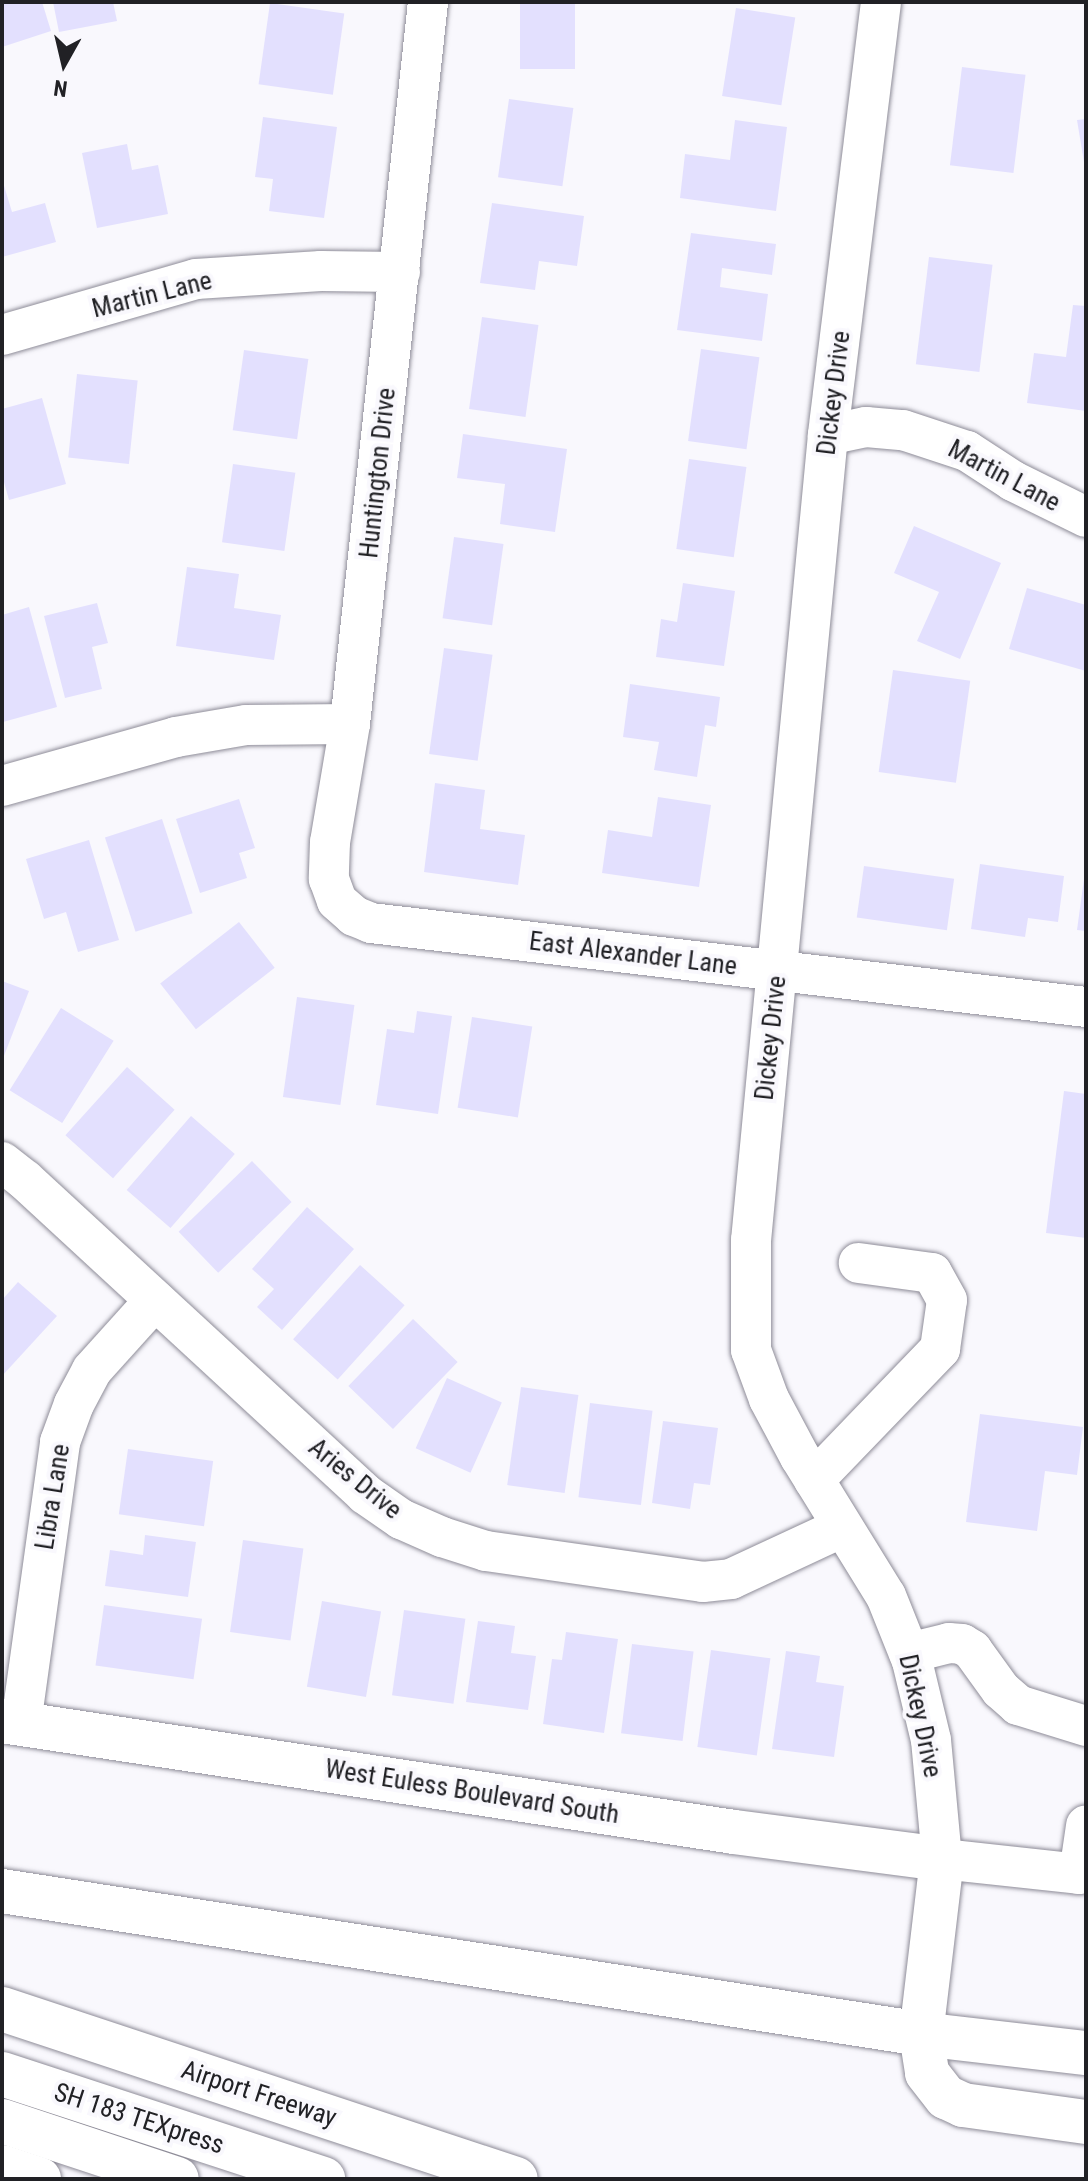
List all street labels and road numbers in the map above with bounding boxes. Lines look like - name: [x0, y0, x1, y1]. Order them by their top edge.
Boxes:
- street label: Martin Lane: [89, 265, 215, 325]
- street label: Dickey Drive: [811, 329, 857, 457]
- street label: Huntington Drive: [354, 386, 402, 560]
- street label: Martin Lane: [943, 433, 1065, 519]
- street label: East Alexander Lane: [527, 926, 739, 982]
- street label: Dickey Drive: [749, 974, 793, 1102]
- street label: Aries Drive: [302, 1432, 408, 1526]
- street label: Libra Lane: [29, 1442, 77, 1552]
- street label: Dickey Drive: [892, 1652, 948, 1780]
- street label: West Euless Boulevard South: [323, 1753, 621, 1831]
- street label: Airport Freeway: [178, 2054, 340, 2134]
- street label: SH 183 TEXpress: [50, 2077, 228, 2161]

